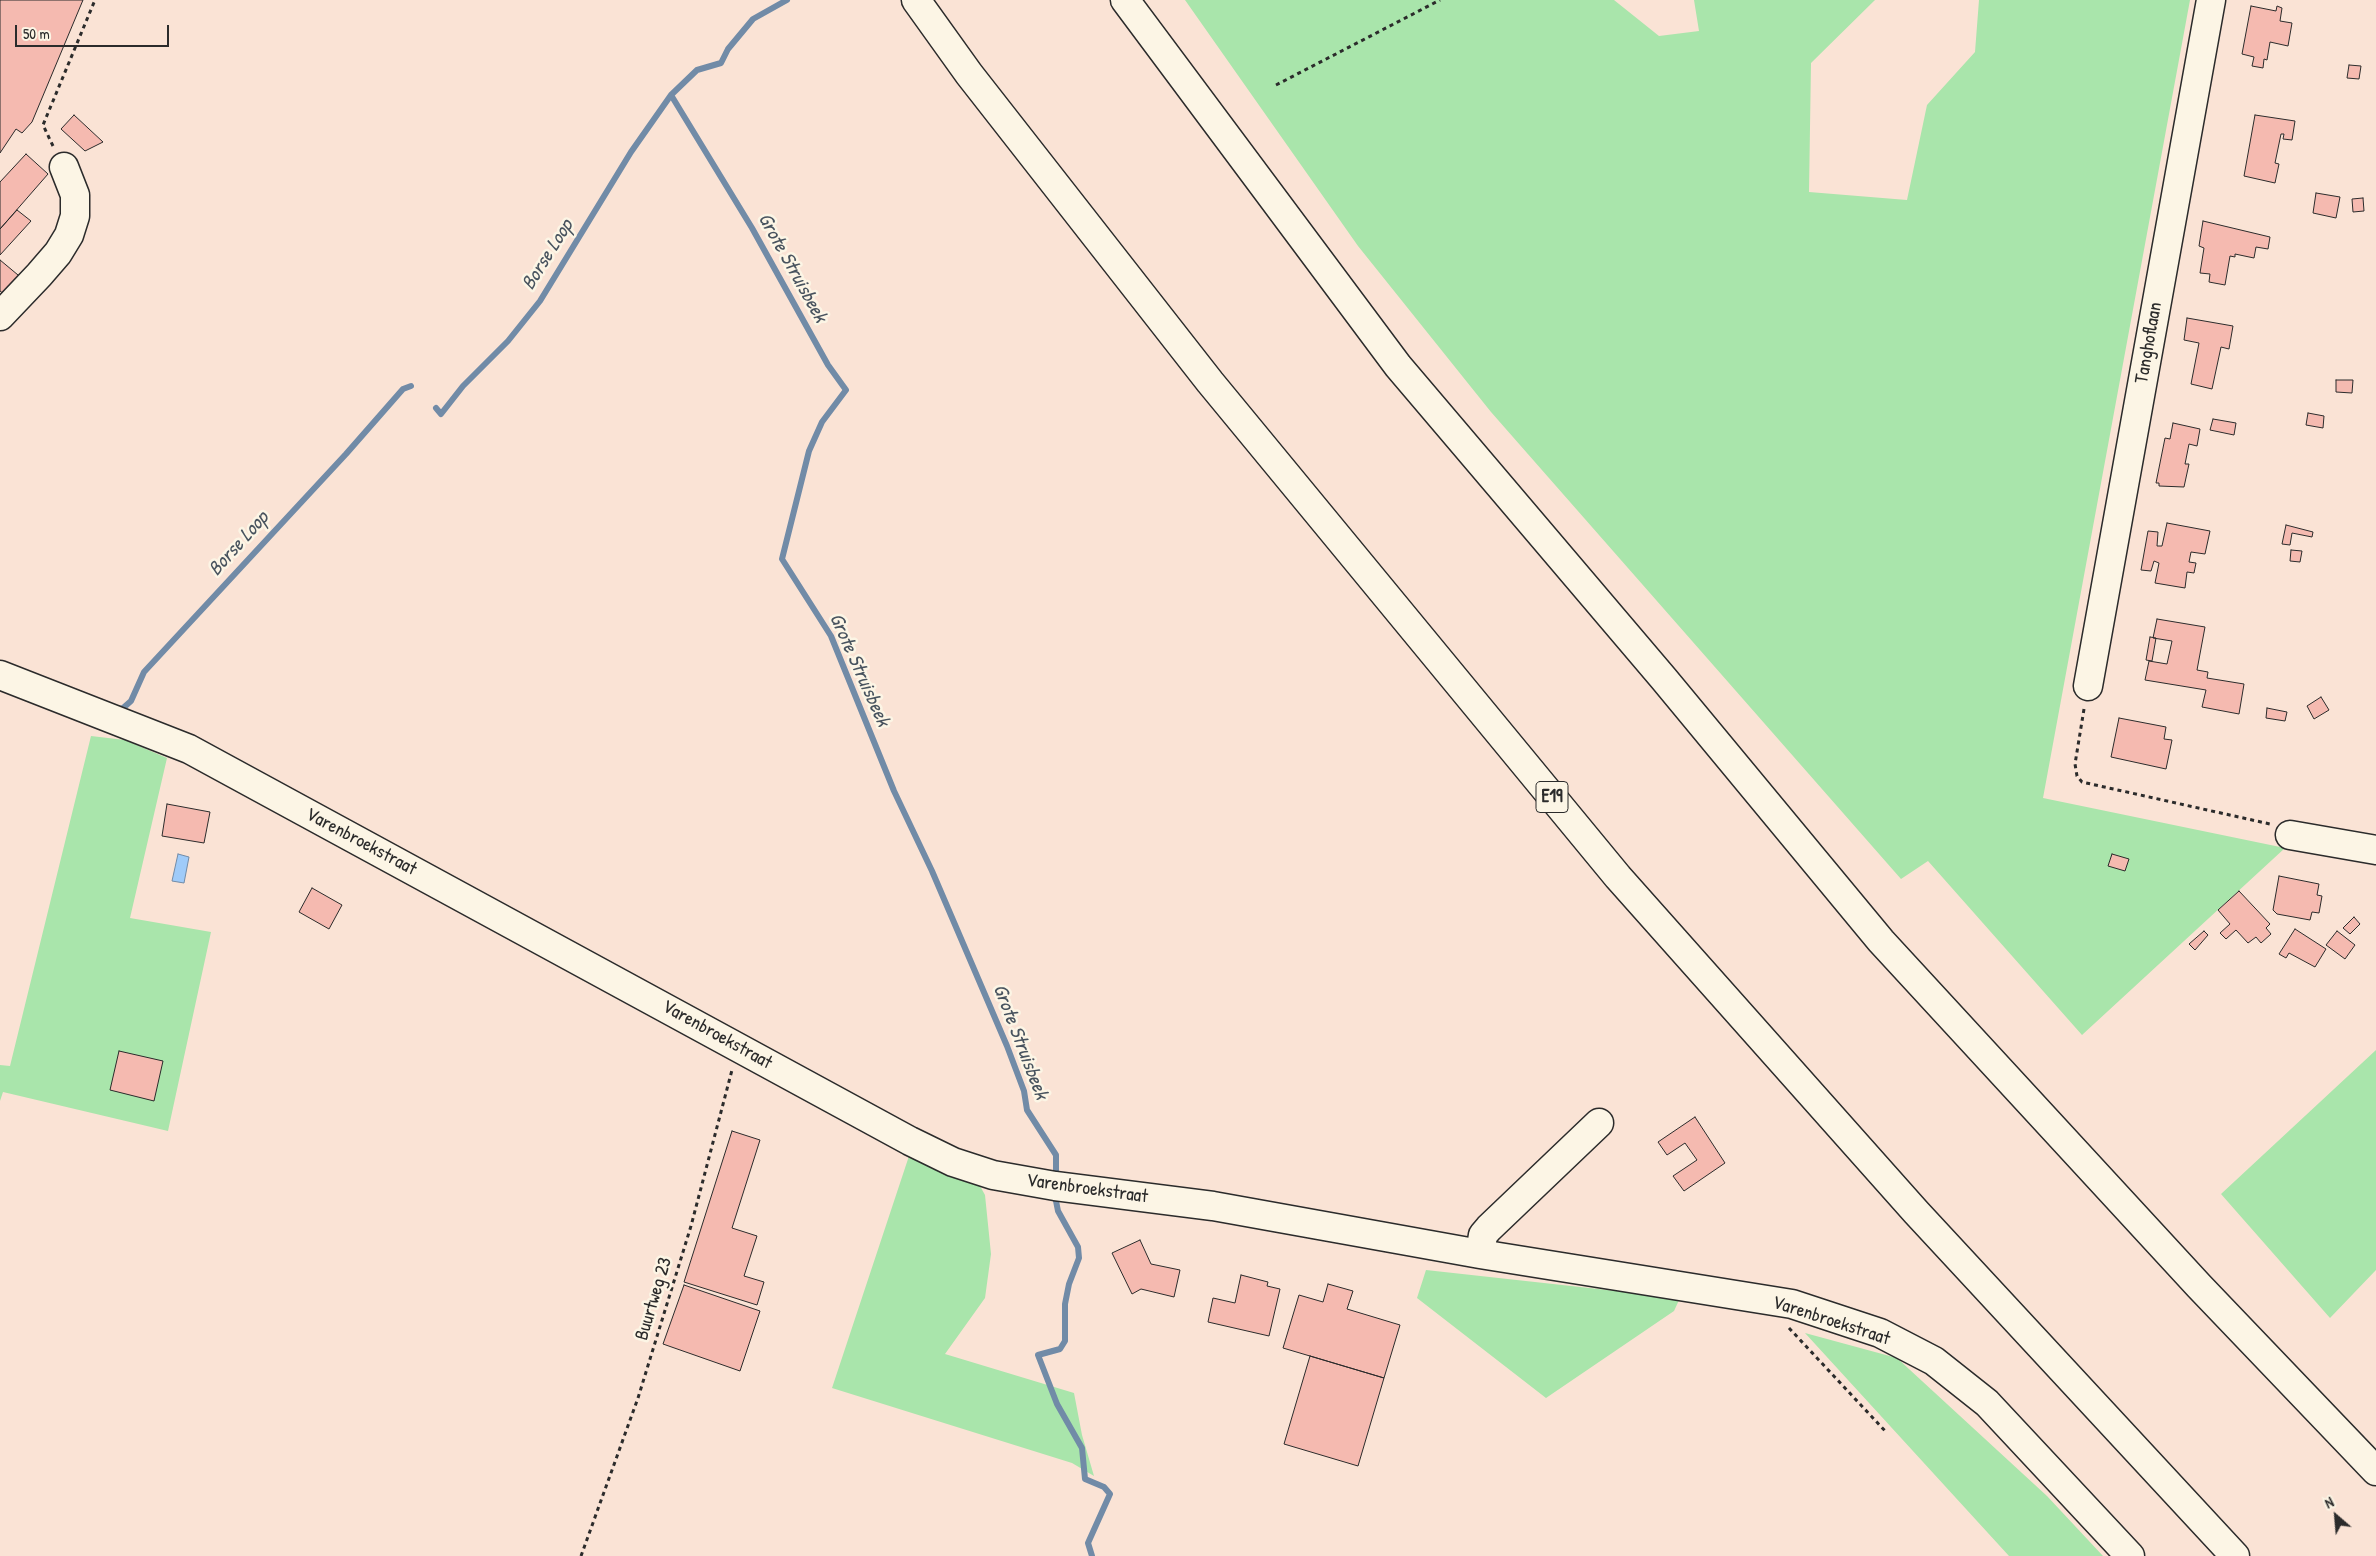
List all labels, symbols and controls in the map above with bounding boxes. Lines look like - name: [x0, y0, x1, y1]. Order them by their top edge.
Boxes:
- scale bar: [18, 15, 171, 47]
- text: 50 m: [23, 23, 50, 44]
- water label: Grote Struisbeek: [752, 209, 832, 327]
- water label: Borse Loop: [517, 215, 579, 295]
- street label: Tanghoflaan: [2131, 301, 2167, 385]
- water label: Borse Loop: [204, 507, 274, 581]
- water label: Grote Struisbeek: [823, 610, 895, 730]
- road number: E19: [1536, 782, 1568, 812]
- street label: Varenbroekstraat: [302, 803, 420, 881]
- water label: Grote Struisbeek: [987, 981, 1053, 1103]
- street label: Varenbroekstraat: [658, 995, 776, 1075]
- street label: Varenbroekstraat: [1025, 1169, 1149, 1209]
- street label: Buurtweg 23: [631, 1255, 677, 1343]
- street label: Varenbroekstraat: [1769, 1291, 1893, 1351]
- north arrow: [2311, 1491, 2361, 1541]
- text: N: [2321, 1492, 2337, 1512]

